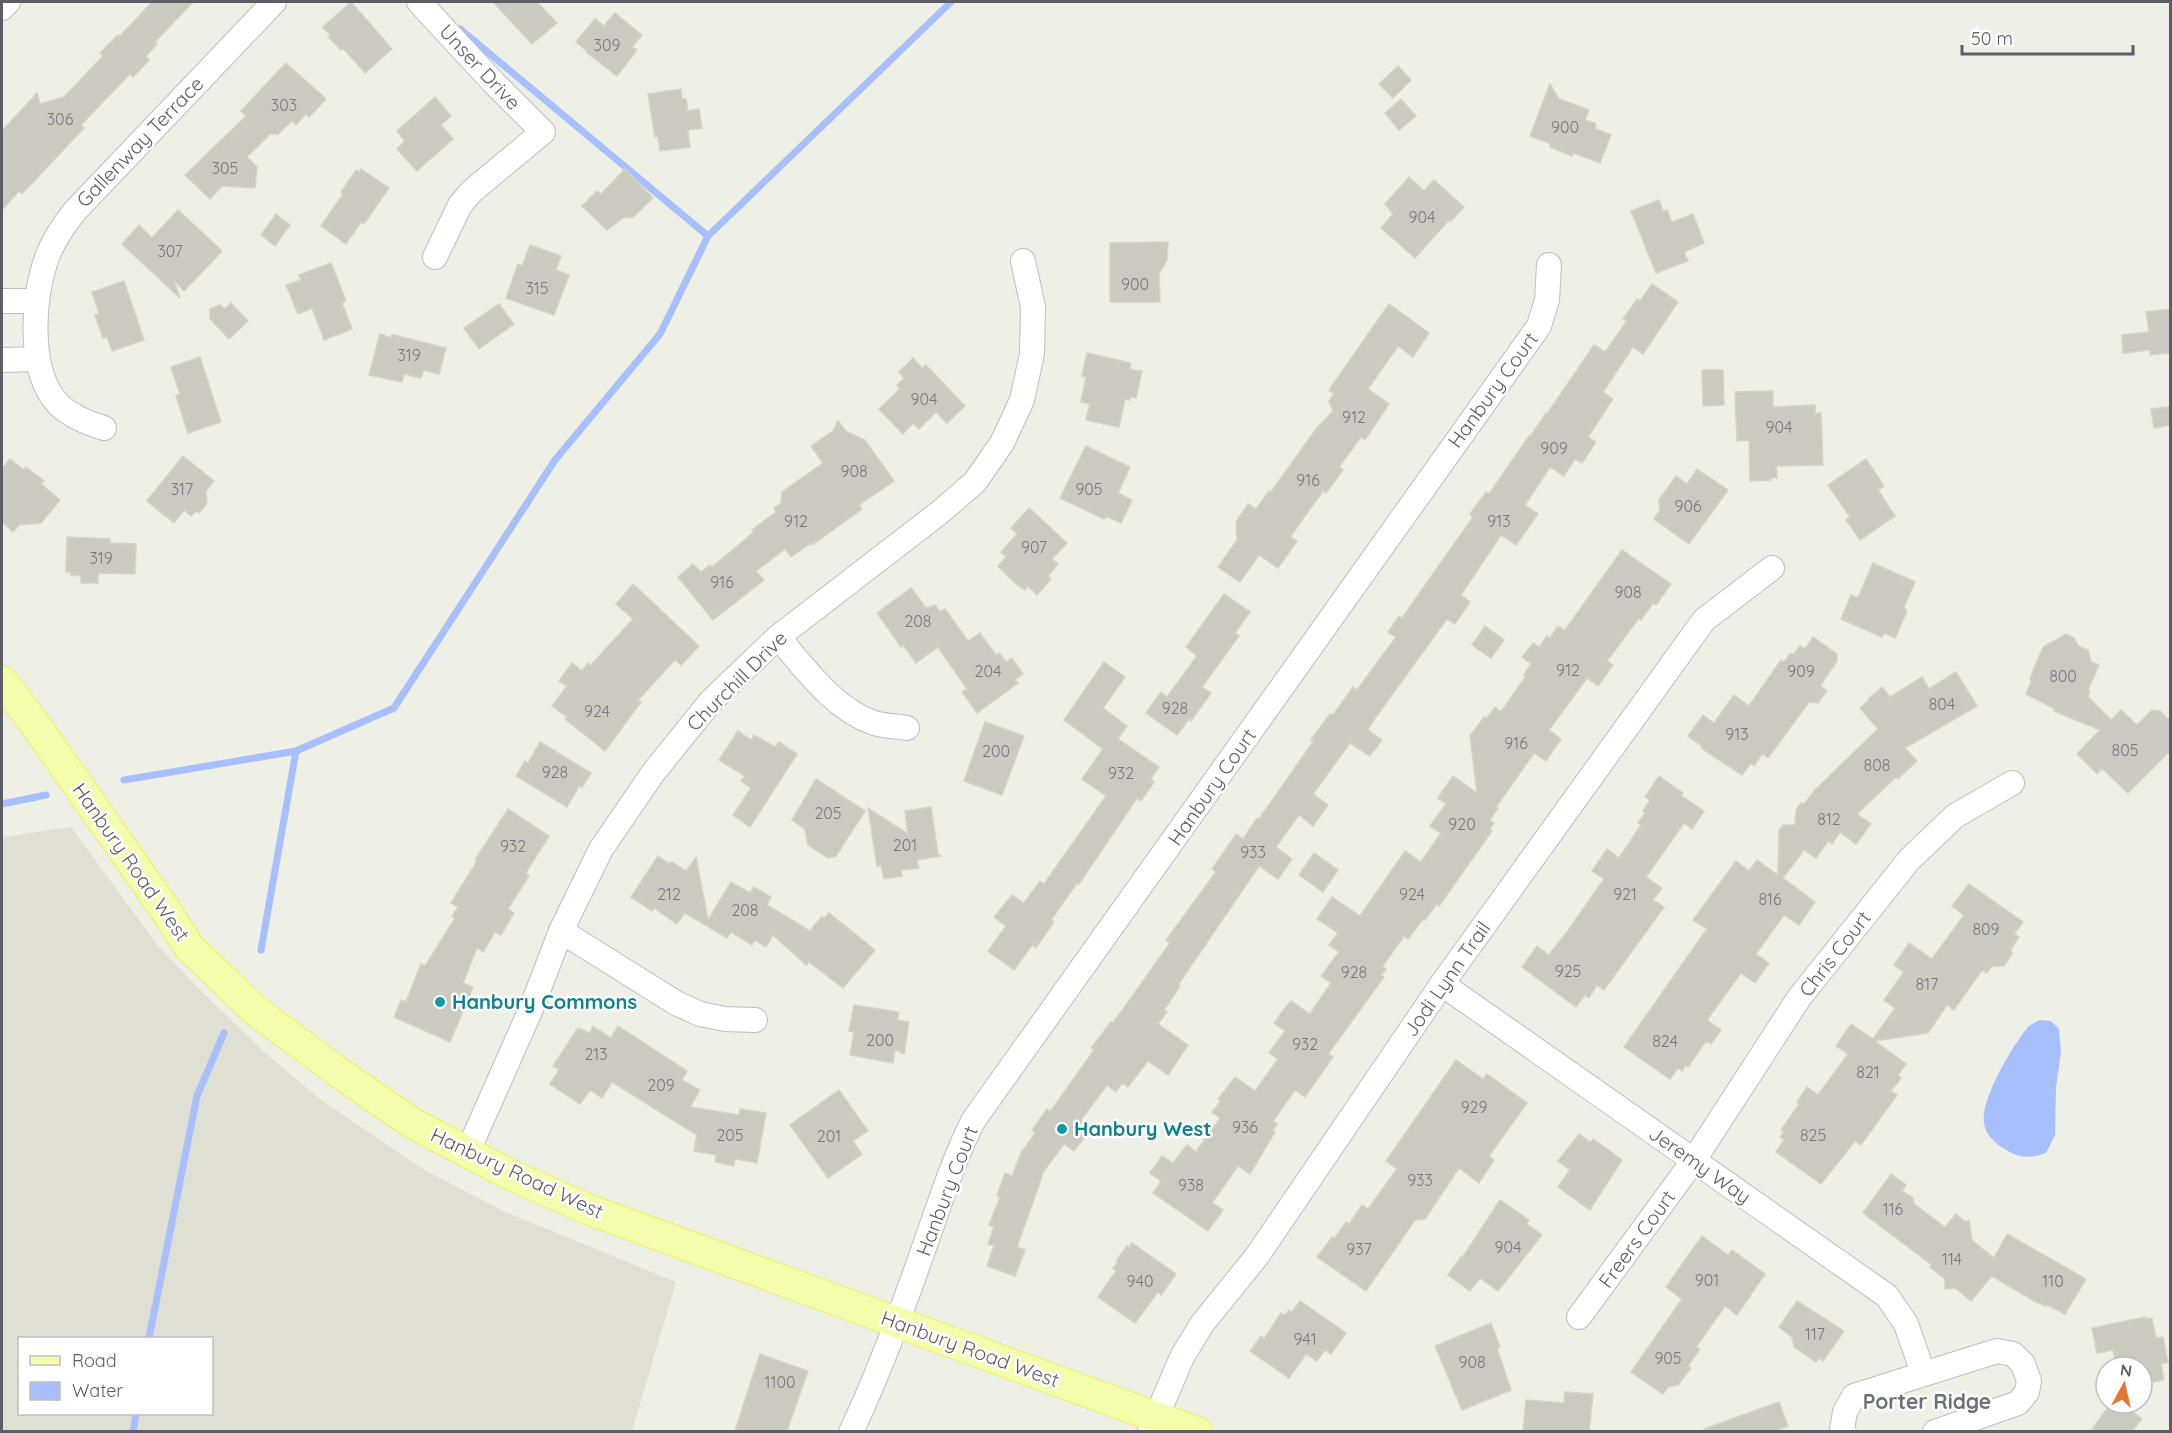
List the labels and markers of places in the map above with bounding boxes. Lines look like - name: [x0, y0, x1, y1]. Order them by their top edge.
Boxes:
- place label: Hanbury Commons: [452, 989, 637, 1014]
- marker: Hanbury Commons: [433, 995, 447, 1009]
- place label: Hanbury West: [1074, 1116, 1211, 1141]
- marker: Hanbury West: [1055, 1122, 1069, 1136]

